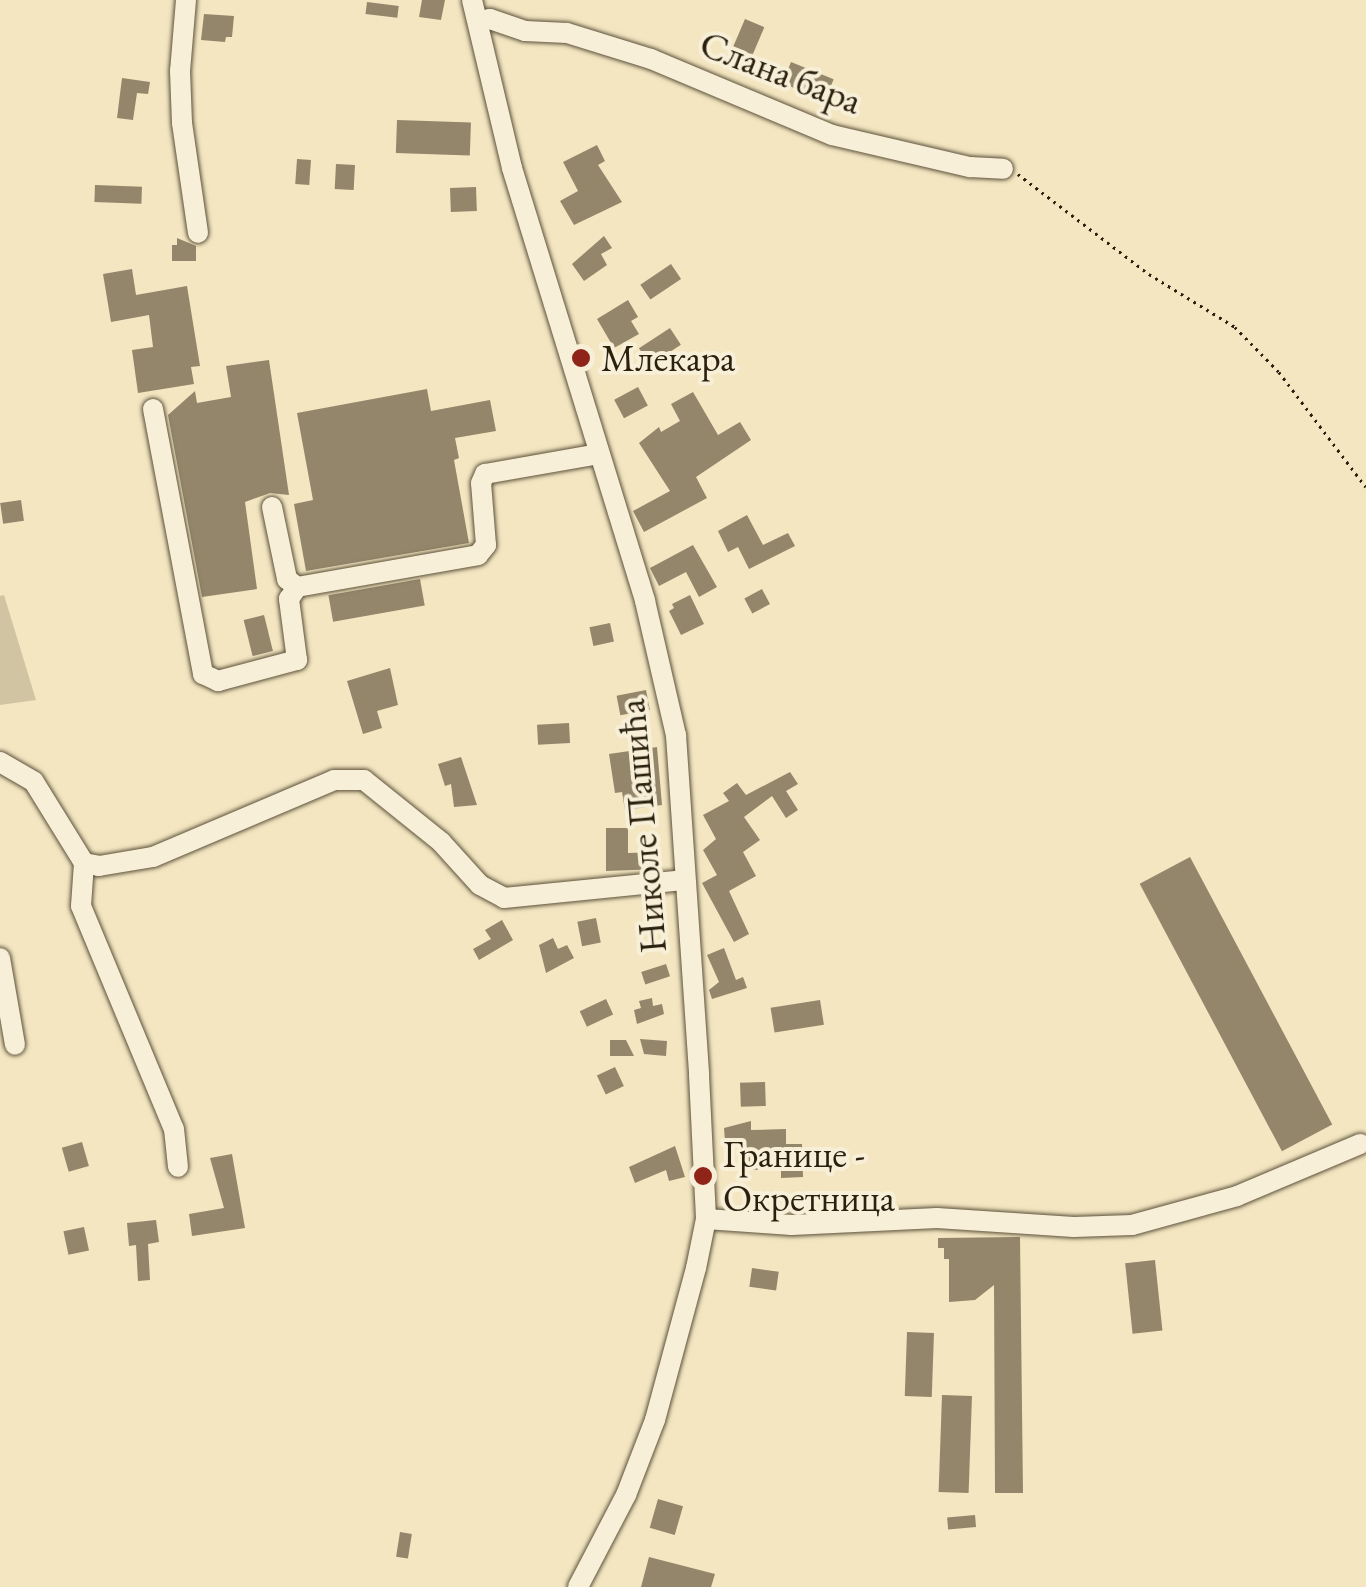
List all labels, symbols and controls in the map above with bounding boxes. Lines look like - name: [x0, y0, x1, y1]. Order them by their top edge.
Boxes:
- street label: Слана бара: [694, 20, 868, 124]
- place label: Млекара: [601, 335, 735, 381]
- marker: Млекара: [570, 347, 592, 369]
- street label: Николе Пашића: [608, 697, 676, 955]
- place label: Границе - Окретница: [723, 1131, 895, 1220]
- marker: Границе - Окретница: [692, 1165, 714, 1187]

